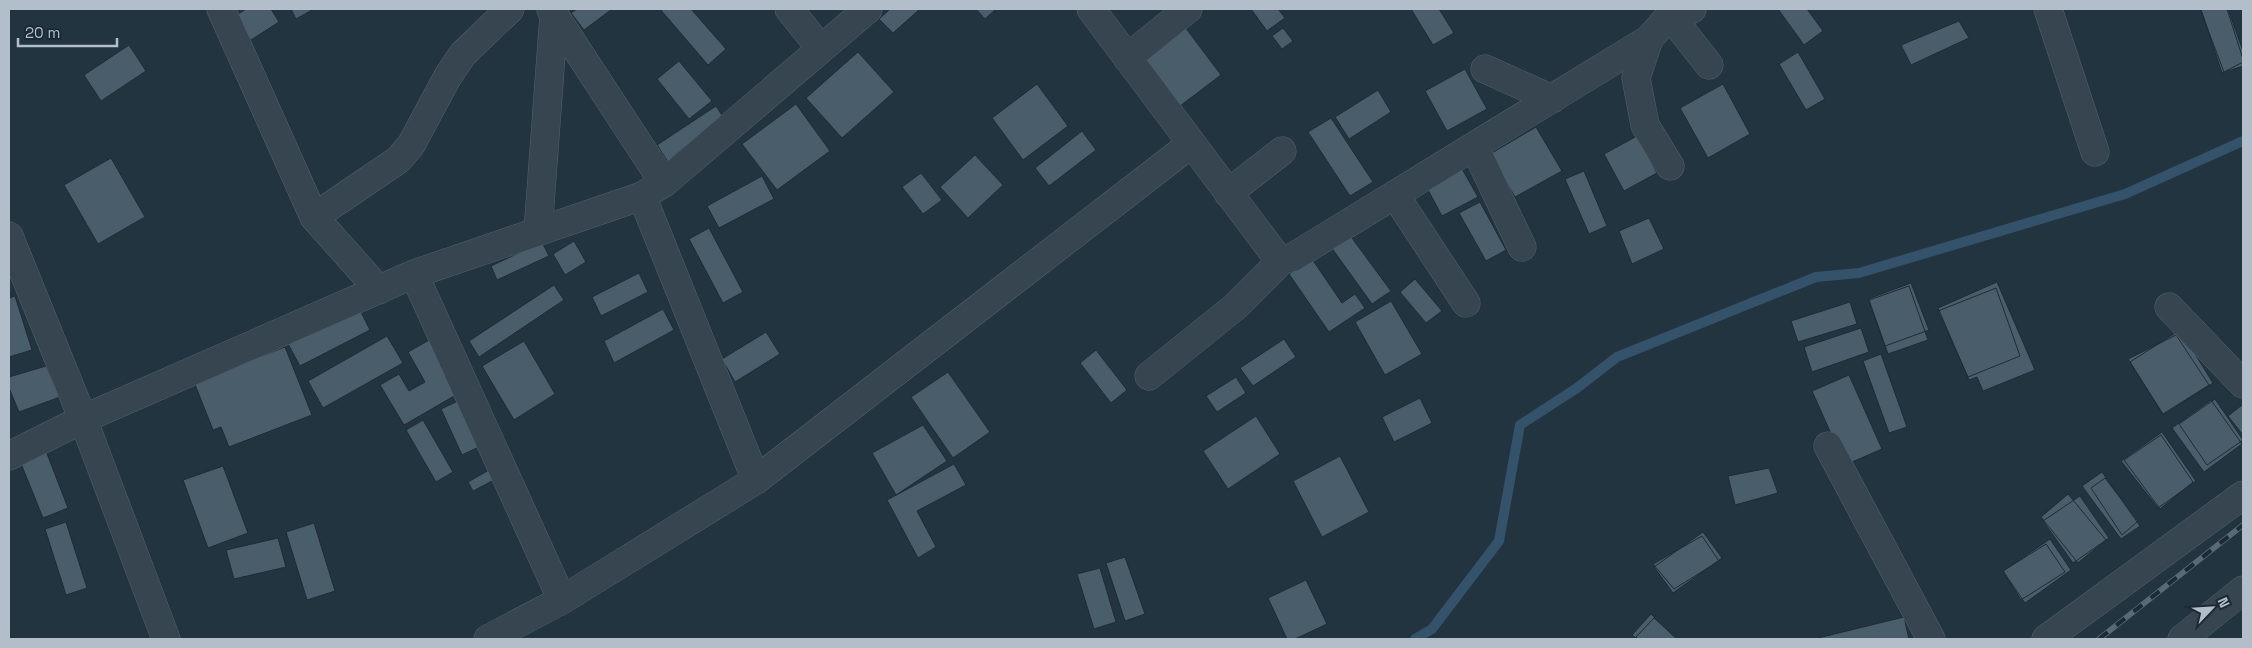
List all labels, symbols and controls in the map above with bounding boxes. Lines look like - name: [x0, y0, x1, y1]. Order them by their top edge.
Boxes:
- scale bar: [18, 15, 116, 47]
- text: 20 m: [25, 23, 60, 42]
- north arrow: [2187, 583, 2237, 633]
- text: N: [2214, 594, 2234, 611]

